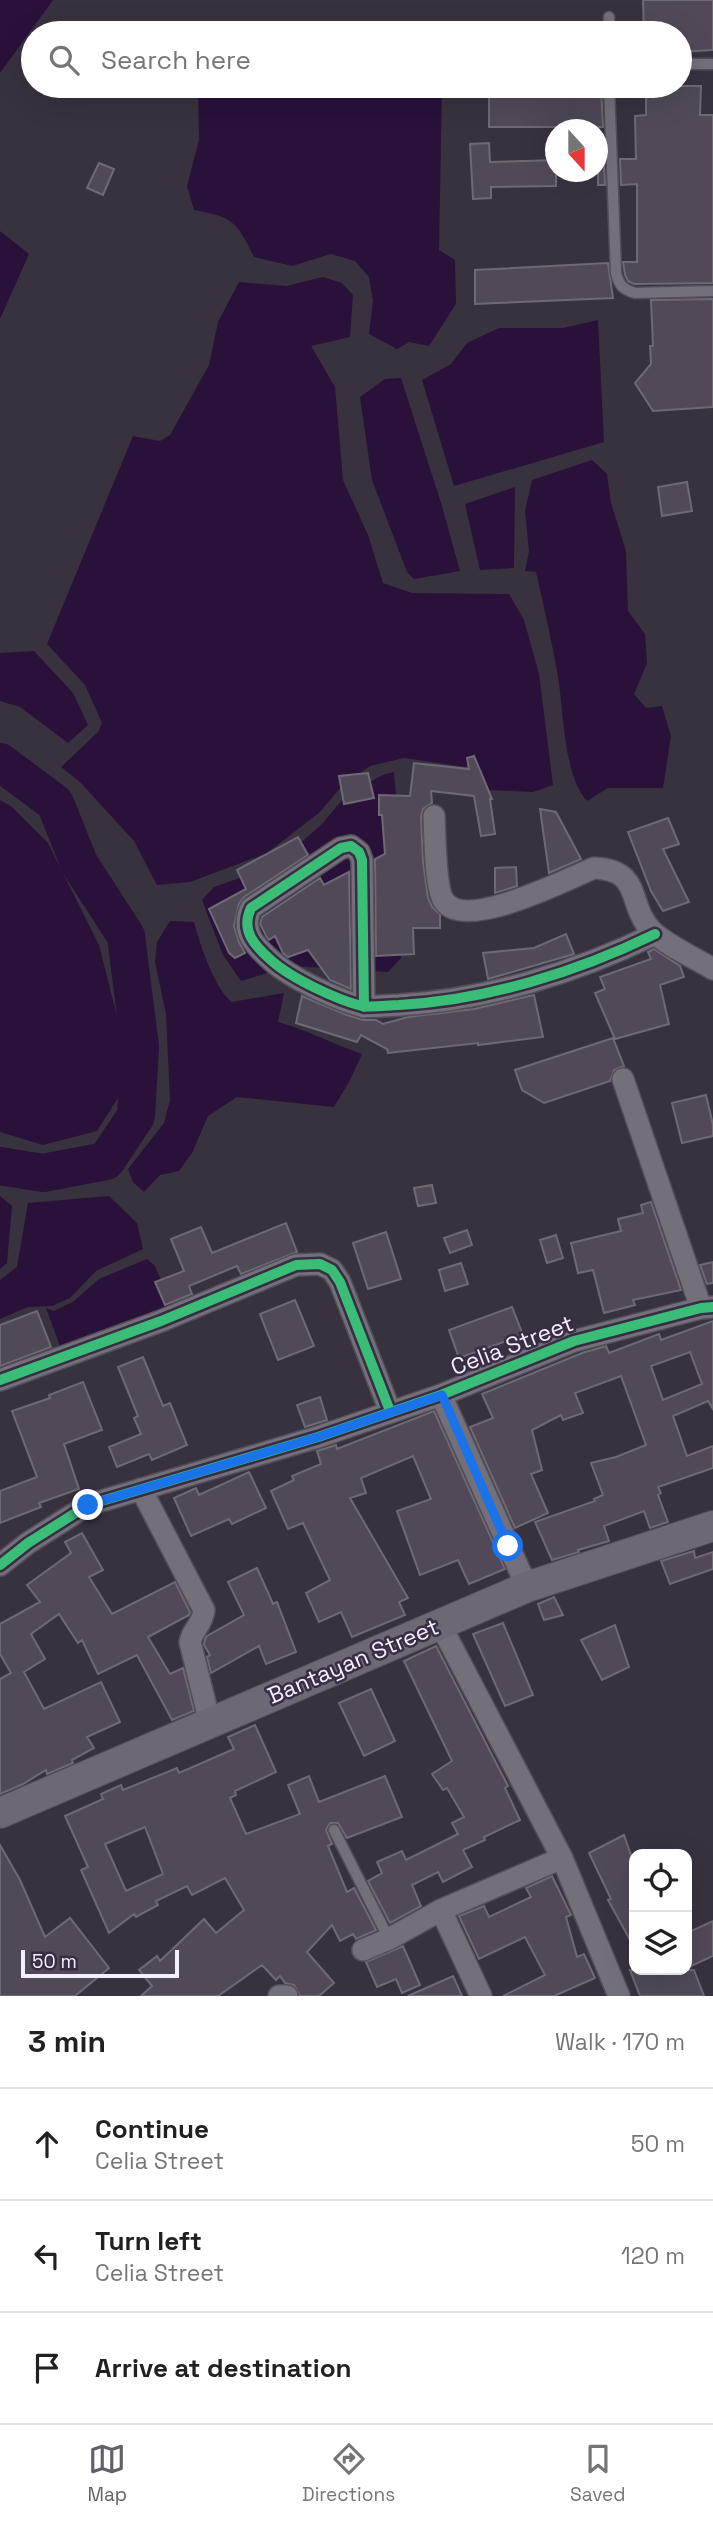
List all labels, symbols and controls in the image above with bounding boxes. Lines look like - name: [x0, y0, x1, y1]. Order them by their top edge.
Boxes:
- search box: [21, 21, 692, 98]
- icon: search: [45, 41, 83, 79]
- text: Search here: [101, 43, 251, 77]
- north arrow: [545, 119, 608, 182]
- street label: Celia Street: [446, 1308, 578, 1382]
- route end: [72, 1489, 103, 1520]
- route start: [492, 1530, 523, 1561]
- street label: Bantayan Street: [263, 1611, 443, 1711]
- map controls: [629, 1849, 692, 1975]
- button: locate: [629, 1849, 692, 1912]
- button: layers: [629, 1912, 692, 1975]
- scale bar: [21, 1947, 178, 1979]
- text: 50 m: [32, 1949, 77, 1974]
- text: 3 min: [28, 2022, 106, 2061]
- text: Walk · 170 m: [555, 2027, 685, 2057]
- text: Continue: [95, 2112, 209, 2146]
- icon: ahead: [28, 2125, 66, 2163]
- text: 50 m: [631, 2129, 685, 2159]
- text: Celia Street: [95, 2146, 224, 2176]
- text: Turn left: [95, 2224, 202, 2258]
- icon: left: [28, 2237, 66, 2275]
- text: 120 m: [621, 2241, 685, 2271]
- text: Celia Street: [95, 2258, 224, 2288]
- icon: arrive: [28, 2349, 66, 2387]
- text: Arrive at destination: [95, 2351, 352, 2385]
- tab: Map: [87, 2440, 127, 2507]
- tab: Directions: [302, 2440, 395, 2507]
- tab: Saved: [570, 2440, 626, 2507]

